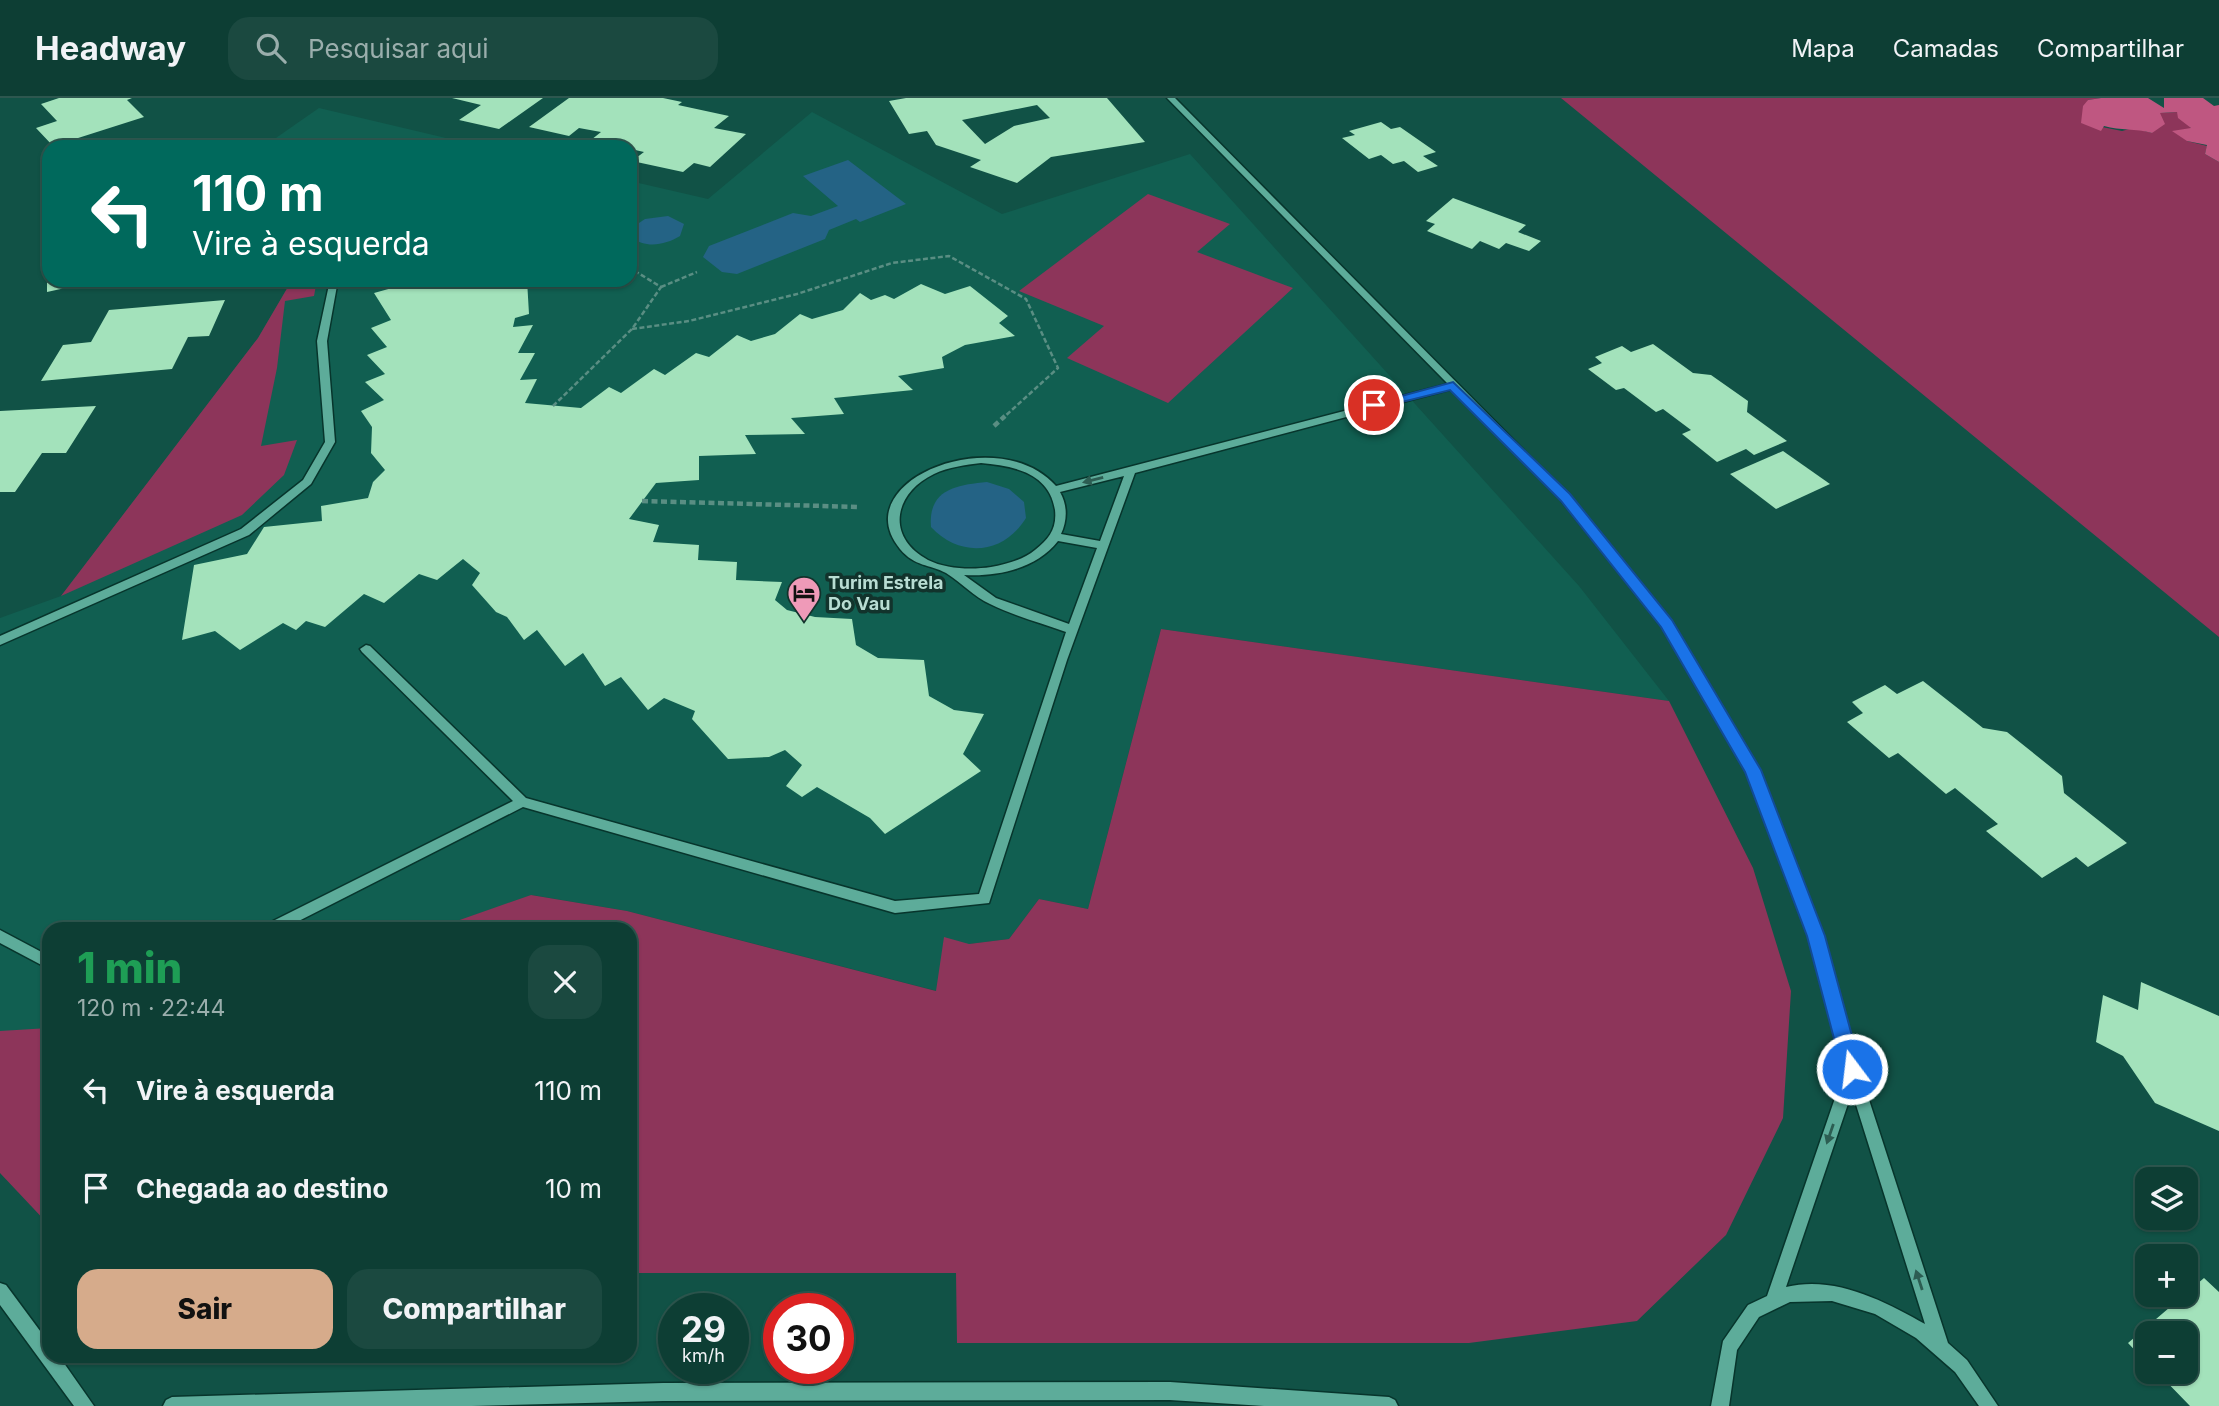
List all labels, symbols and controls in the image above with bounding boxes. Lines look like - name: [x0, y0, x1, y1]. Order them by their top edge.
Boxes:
- search box: [228, 17, 718, 80]
- text: Headway: [35, 28, 186, 68]
- icon: search: [252, 29, 290, 67]
- text: Pesquisar aqui: [308, 33, 489, 64]
- text: Mapa: [1791, 34, 1855, 63]
- text: Camadas: [1893, 34, 1999, 63]
- text: Compartilhar: [2037, 34, 2184, 63]
- text: 110 m: [192, 164, 324, 223]
- icon: left: [77, 168, 168, 259]
- text: Vire à esquerda: [192, 224, 430, 263]
- pin: [1344, 375, 1404, 435]
- icon: arrive: [1355, 386, 1393, 424]
- one-way arrow: [1081, 475, 1103, 486]
- place label: Turim Estrela Do Vau: [828, 572, 943, 614]
- hotel icon: Turim Estrela Do Vau: [785, 574, 823, 623]
- text: 1 min: [77, 942, 182, 993]
- button: close: [528, 945, 602, 1019]
- text: 120 m · 22:44: [77, 994, 225, 1022]
- position arrow: [1815, 1032, 1889, 1106]
- icon: left: [77, 1071, 115, 1109]
- text: Vire à esquerda: [136, 1075, 335, 1106]
- text: 110 m: [534, 1075, 602, 1106]
- one-way arrow: [1824, 1123, 1835, 1144]
- map controls: [2135, 1167, 2198, 1384]
- button: layers: [2135, 1167, 2198, 1230]
- icon: arrive: [77, 1169, 115, 1207]
- text: Chegada ao destino: [136, 1173, 388, 1204]
- text: 10 m: [545, 1173, 602, 1204]
- button: +: [2135, 1244, 2198, 1307]
- button: Sair: [77, 1269, 333, 1349]
- button: Compartilhar: [347, 1269, 602, 1349]
- one-way arrow: [1913, 1269, 1924, 1290]
- speed limit sign: 30: [763, 1293, 854, 1384]
- text: 29: [681, 1308, 726, 1350]
- button: −: [2135, 1321, 2198, 1384]
- text: km/h: [682, 1345, 725, 1366]

